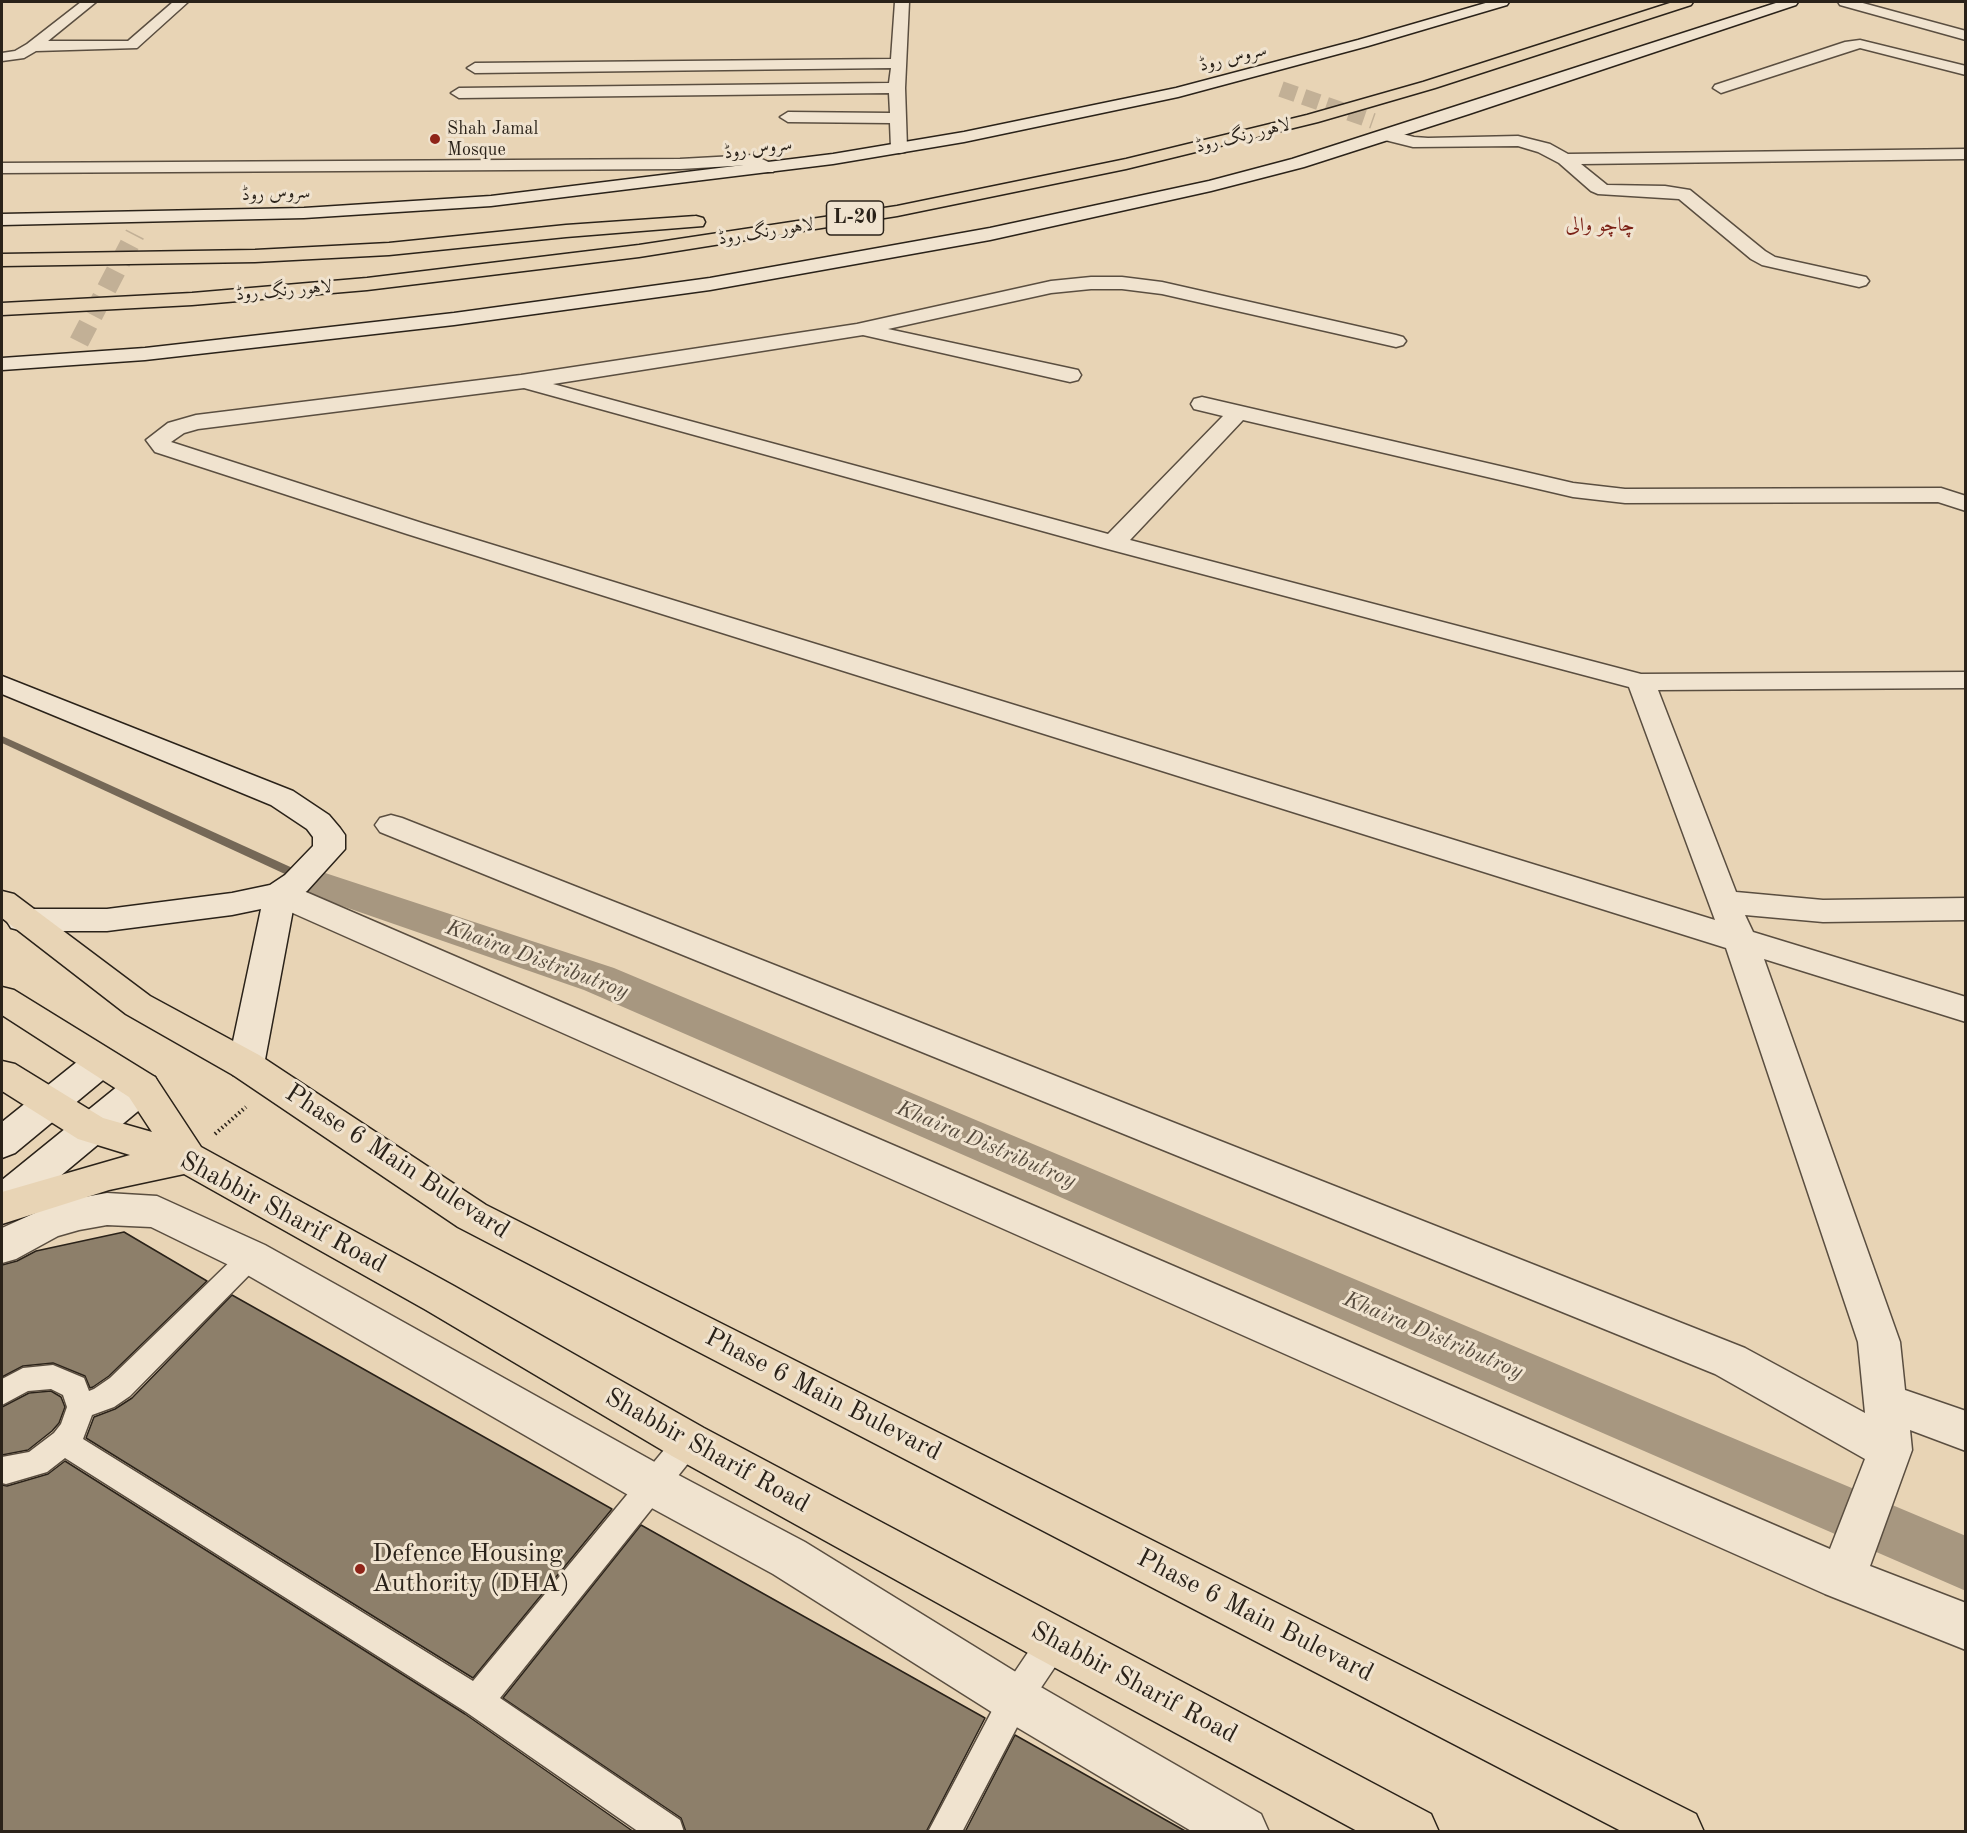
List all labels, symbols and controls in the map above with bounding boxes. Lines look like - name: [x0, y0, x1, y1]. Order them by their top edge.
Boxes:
- street label: سروس روڈ: [1197, 39, 1269, 77]
- street label: لاہور رنگ روڈ: [1194, 114, 1292, 158]
- place label: Shah Jamal Mosque: [447, 118, 538, 160]
- marker: Shah Jamal Mosque: [428, 132, 442, 146]
- street label: سروس روڈ: [722, 134, 794, 164]
- street label: سروس روڈ: [241, 182, 311, 206]
- road number: L-20: [826, 201, 884, 235]
- street label: لاہور رنگ روڈ: [717, 214, 815, 250]
- district label: چاچو والی: [1566, 214, 1634, 238]
- street label: لاہور رنگ روڈ: [235, 276, 333, 306]
- water label: Khaira Distributroy: [442, 915, 632, 1005]
- street label: Phase 6 Main Bulevard: [279, 1078, 515, 1246]
- water label: Khaira Distributroy: [892, 1095, 1080, 1195]
- street label: Shabbir Sharif Road: [174, 1145, 392, 1281]
- water label: Khaira Distributroy: [1339, 1286, 1527, 1386]
- street label: Phase 6 Main Bulevard: [699, 1322, 947, 1468]
- street label: Shabbir Sharif Road: [599, 1382, 815, 1520]
- place label: Defence Housing Authority (DHA): [372, 1538, 570, 1600]
- street label: Phase 6 Main Bulevard: [1131, 1543, 1379, 1689]
- marker: Defence Housing Authority (DHA): [353, 1562, 367, 1576]
- street label: Shabbir Sharif Road: [1025, 1615, 1243, 1751]

